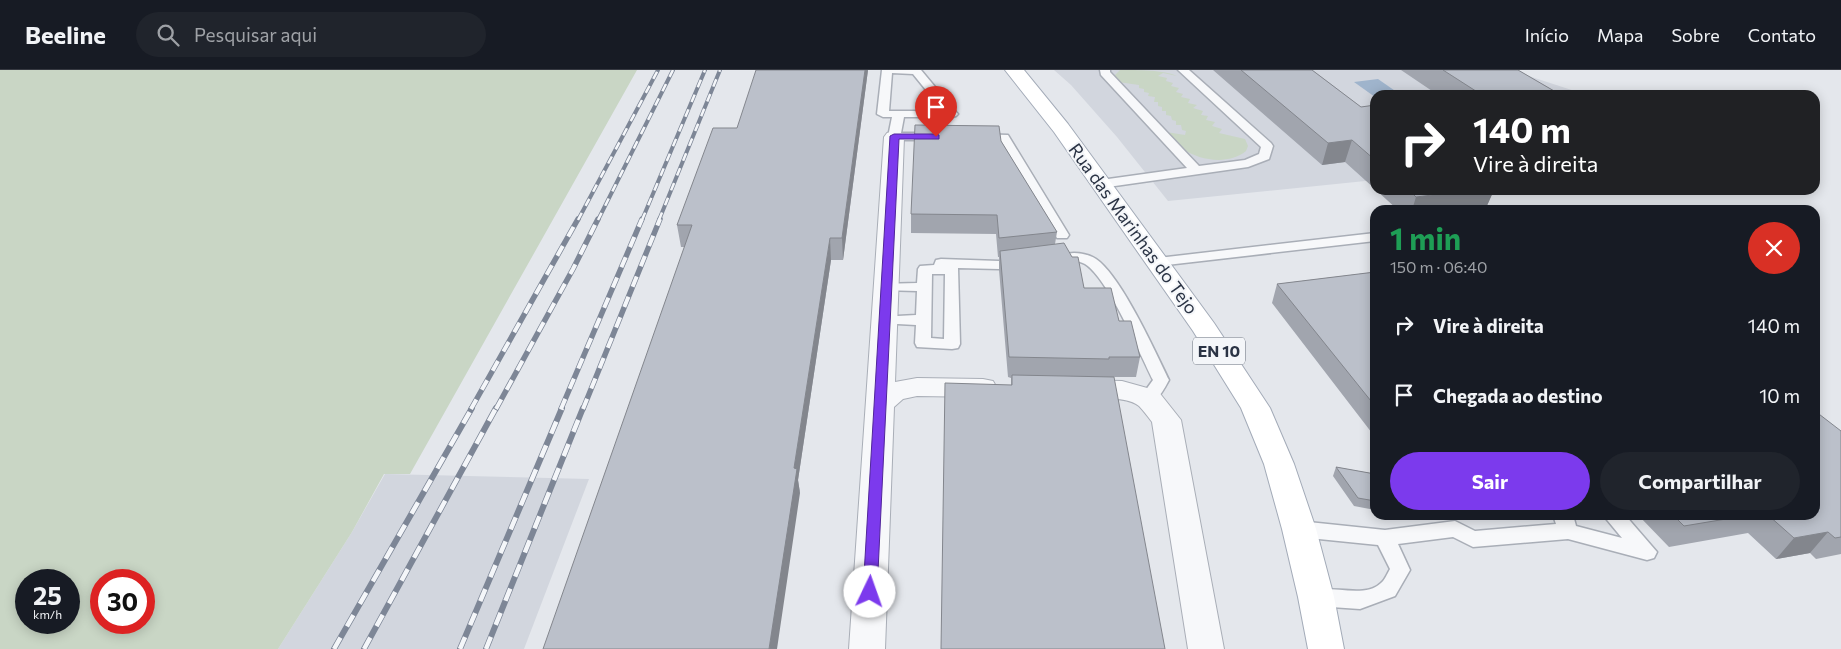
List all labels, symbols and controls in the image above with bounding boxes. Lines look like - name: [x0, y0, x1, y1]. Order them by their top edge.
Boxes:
- search box: [136, 12, 486, 57]
- text: Beeline: [25, 20, 106, 49]
- icon: search: [154, 21, 182, 49]
- text: Pesquisar aqui: [194, 23, 317, 46]
- text: Início: [1525, 24, 1569, 46]
- text: Mapa: [1597, 24, 1643, 46]
- text: Sobre: [1671, 24, 1720, 46]
- text: Contato: [1748, 24, 1816, 46]
- pin: [915, 86, 957, 137]
- icon: arrive: [922, 93, 950, 121]
- text: 140 m: [1473, 107, 1571, 150]
- icon: right: [1390, 110, 1455, 175]
- street label: Rua das Marinhas do Tejo: [1064, 139, 1203, 318]
- text: Vire à direita: [1473, 150, 1598, 177]
- text: 1 min: [1390, 219, 1461, 256]
- button: close: [1748, 222, 1800, 274]
- text: 150 m · 06:40: [1390, 257, 1487, 276]
- icon: right: [1390, 311, 1418, 339]
- text: Vire à direita: [1433, 314, 1544, 337]
- text: 140 m: [1748, 314, 1800, 337]
- road number: EN 10: [1193, 338, 1245, 364]
- icon: arrive: [1390, 381, 1418, 409]
- text: Chegada ao destino: [1433, 384, 1603, 407]
- text: 10 m: [1759, 384, 1800, 407]
- button: Sair: [1390, 452, 1590, 510]
- button: Compartilhar: [1600, 452, 1800, 510]
- position arrow: [843, 565, 895, 617]
- speed limit sign: 30: [90, 569, 155, 634]
- text: 25: [33, 580, 62, 610]
- text: km/h: [33, 607, 62, 621]

